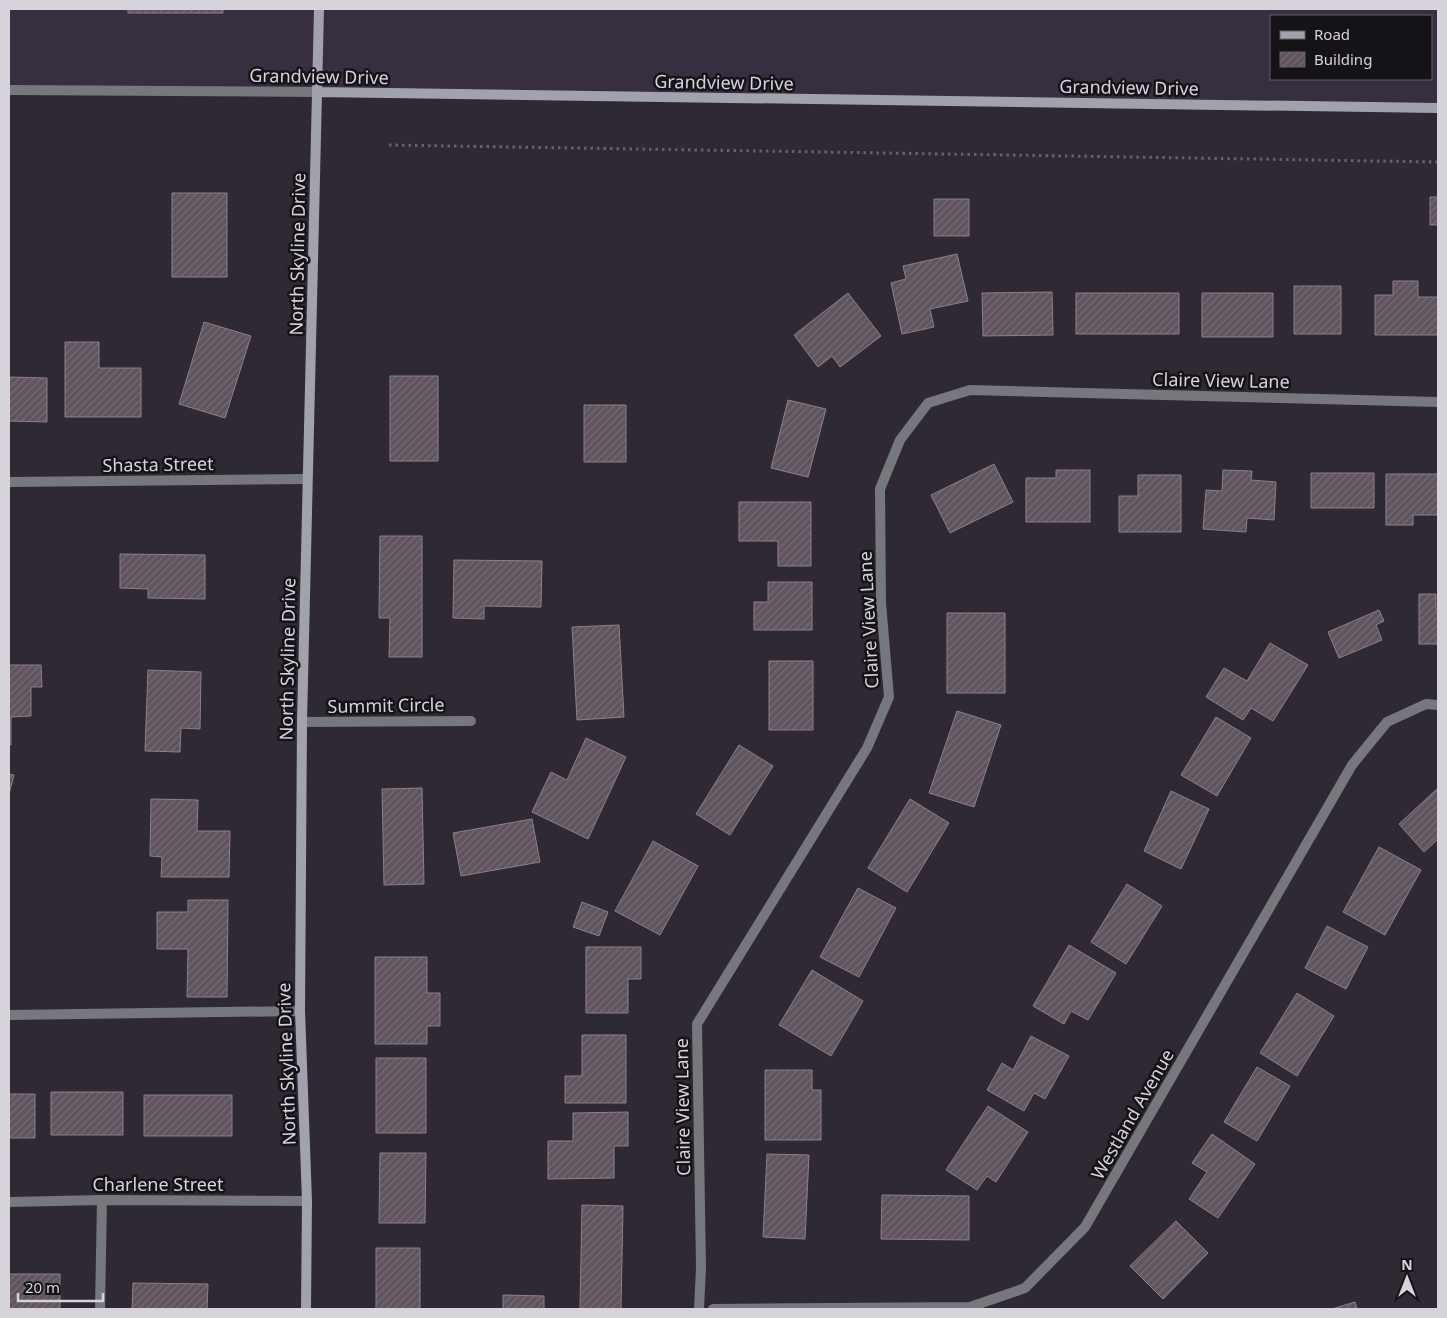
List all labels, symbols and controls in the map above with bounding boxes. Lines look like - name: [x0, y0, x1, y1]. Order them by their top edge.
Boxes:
- legend: [1270, 15, 1432, 80]
- text: Road: [1314, 24, 1350, 44]
- text: Building: [1314, 49, 1372, 69]
- street label: Grandview Drive: [249, 63, 389, 89]
- street label: Grandview Drive: [654, 69, 794, 95]
- street label: Grandview Drive: [1059, 74, 1199, 100]
- street label: North Skyline Drive: [284, 172, 310, 336]
- street label: Claire View Lane: [1152, 367, 1290, 393]
- street label: Shasta Street: [102, 451, 214, 477]
- street label: Claire View Lane: [852, 551, 884, 689]
- street label: North Skyline Drive: [274, 577, 300, 741]
- street label: Summit Circle: [327, 692, 445, 718]
- street label: North Skyline Drive: [271, 982, 301, 1146]
- street label: Claire View Lane: [669, 1038, 695, 1176]
- street label: Westland Avenue: [1085, 1045, 1179, 1183]
- street label: Charlene Street: [92, 1172, 224, 1196]
- north arrow: [1382, 1253, 1432, 1303]
- text: N: [1401, 1255, 1413, 1274]
- scale bar: [18, 1270, 102, 1302]
- text: 20 m: [25, 1277, 60, 1297]

